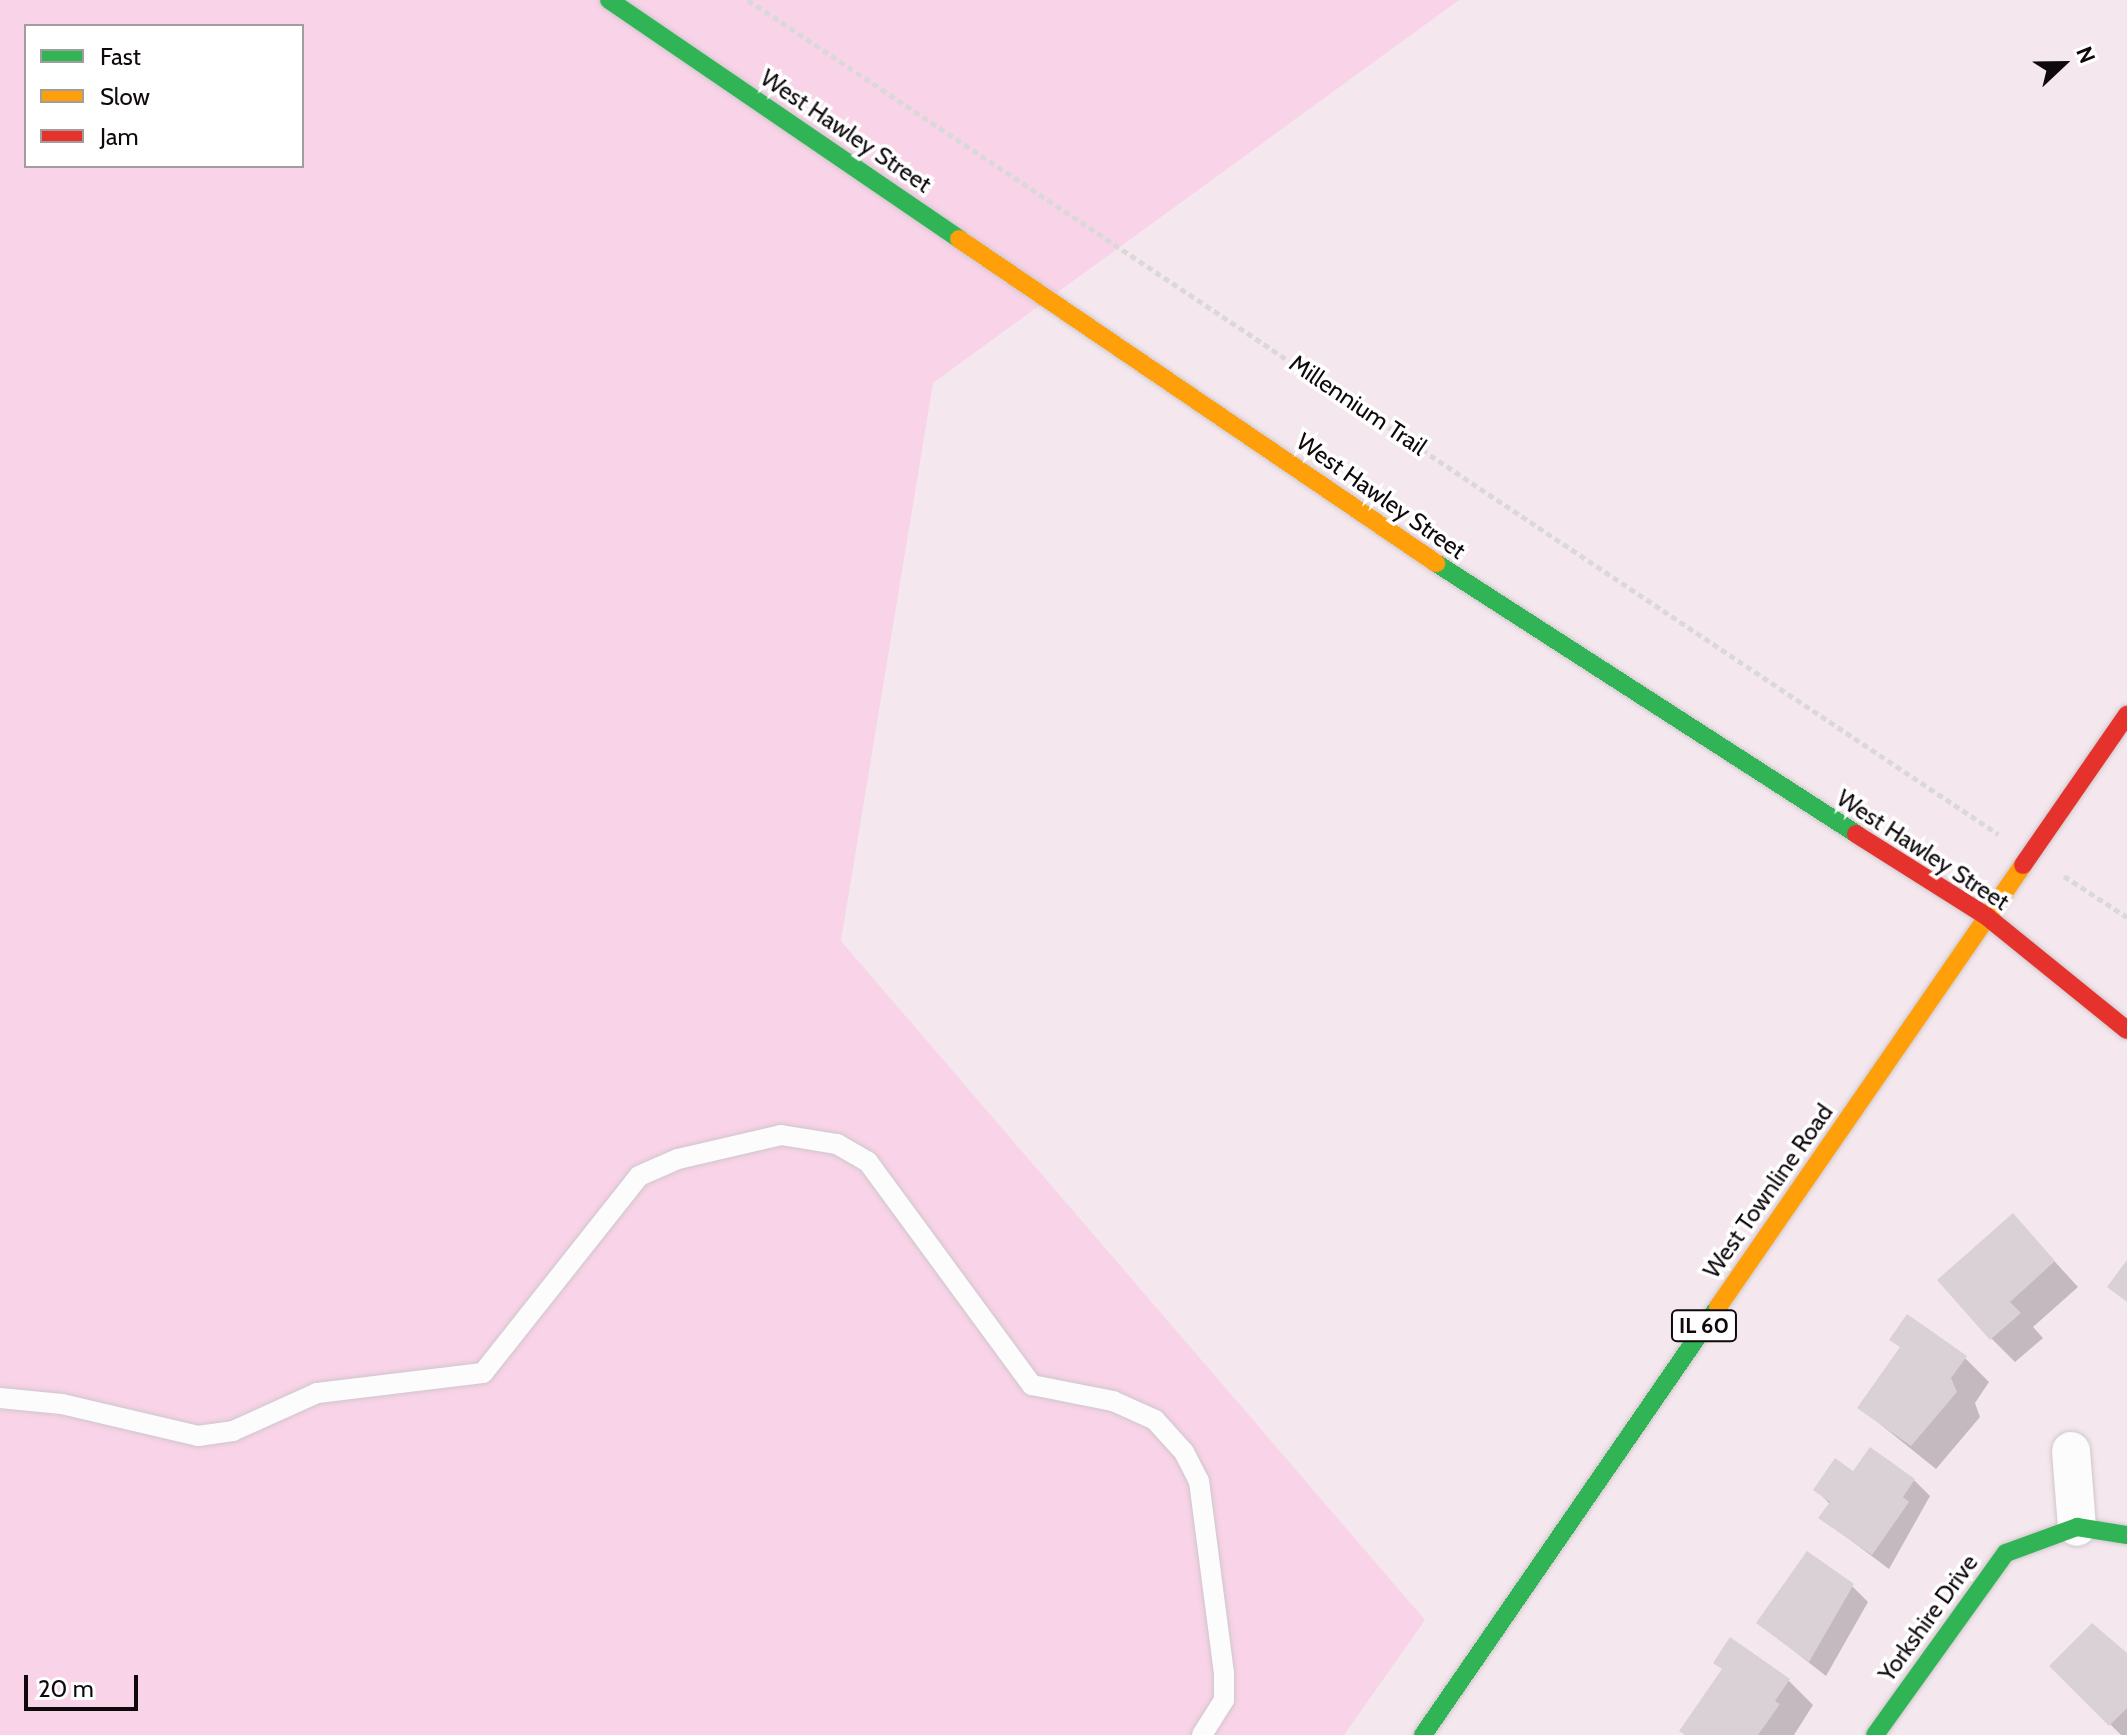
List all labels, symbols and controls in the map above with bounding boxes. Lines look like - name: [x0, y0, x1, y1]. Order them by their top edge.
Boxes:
- legend: [24, 24, 304, 168]
- north arrow: [2023, 24, 2103, 104]
- text: Fast: [100, 42, 141, 71]
- text: N: [2070, 43, 2101, 67]
- street label: West Hawley Street: [755, 63, 937, 199]
- text: Slow: [100, 82, 150, 111]
- text: Jam: [100, 122, 138, 151]
- street label: Millennium Trail: [1284, 349, 1432, 461]
- street label: West Hawley Street: [1291, 427, 1471, 565]
- street label: West Hawley Street: [1831, 784, 2015, 916]
- street label: West Townline Road: [1697, 1098, 1839, 1284]
- road number: IL 60: [1670, 1308, 1738, 1344]
- street label: Yorkshire Drive: [1872, 1549, 1984, 1687]
- scale bar: [28, 1659, 142, 1709]
- text: 20 m: [38, 1674, 94, 1703]

